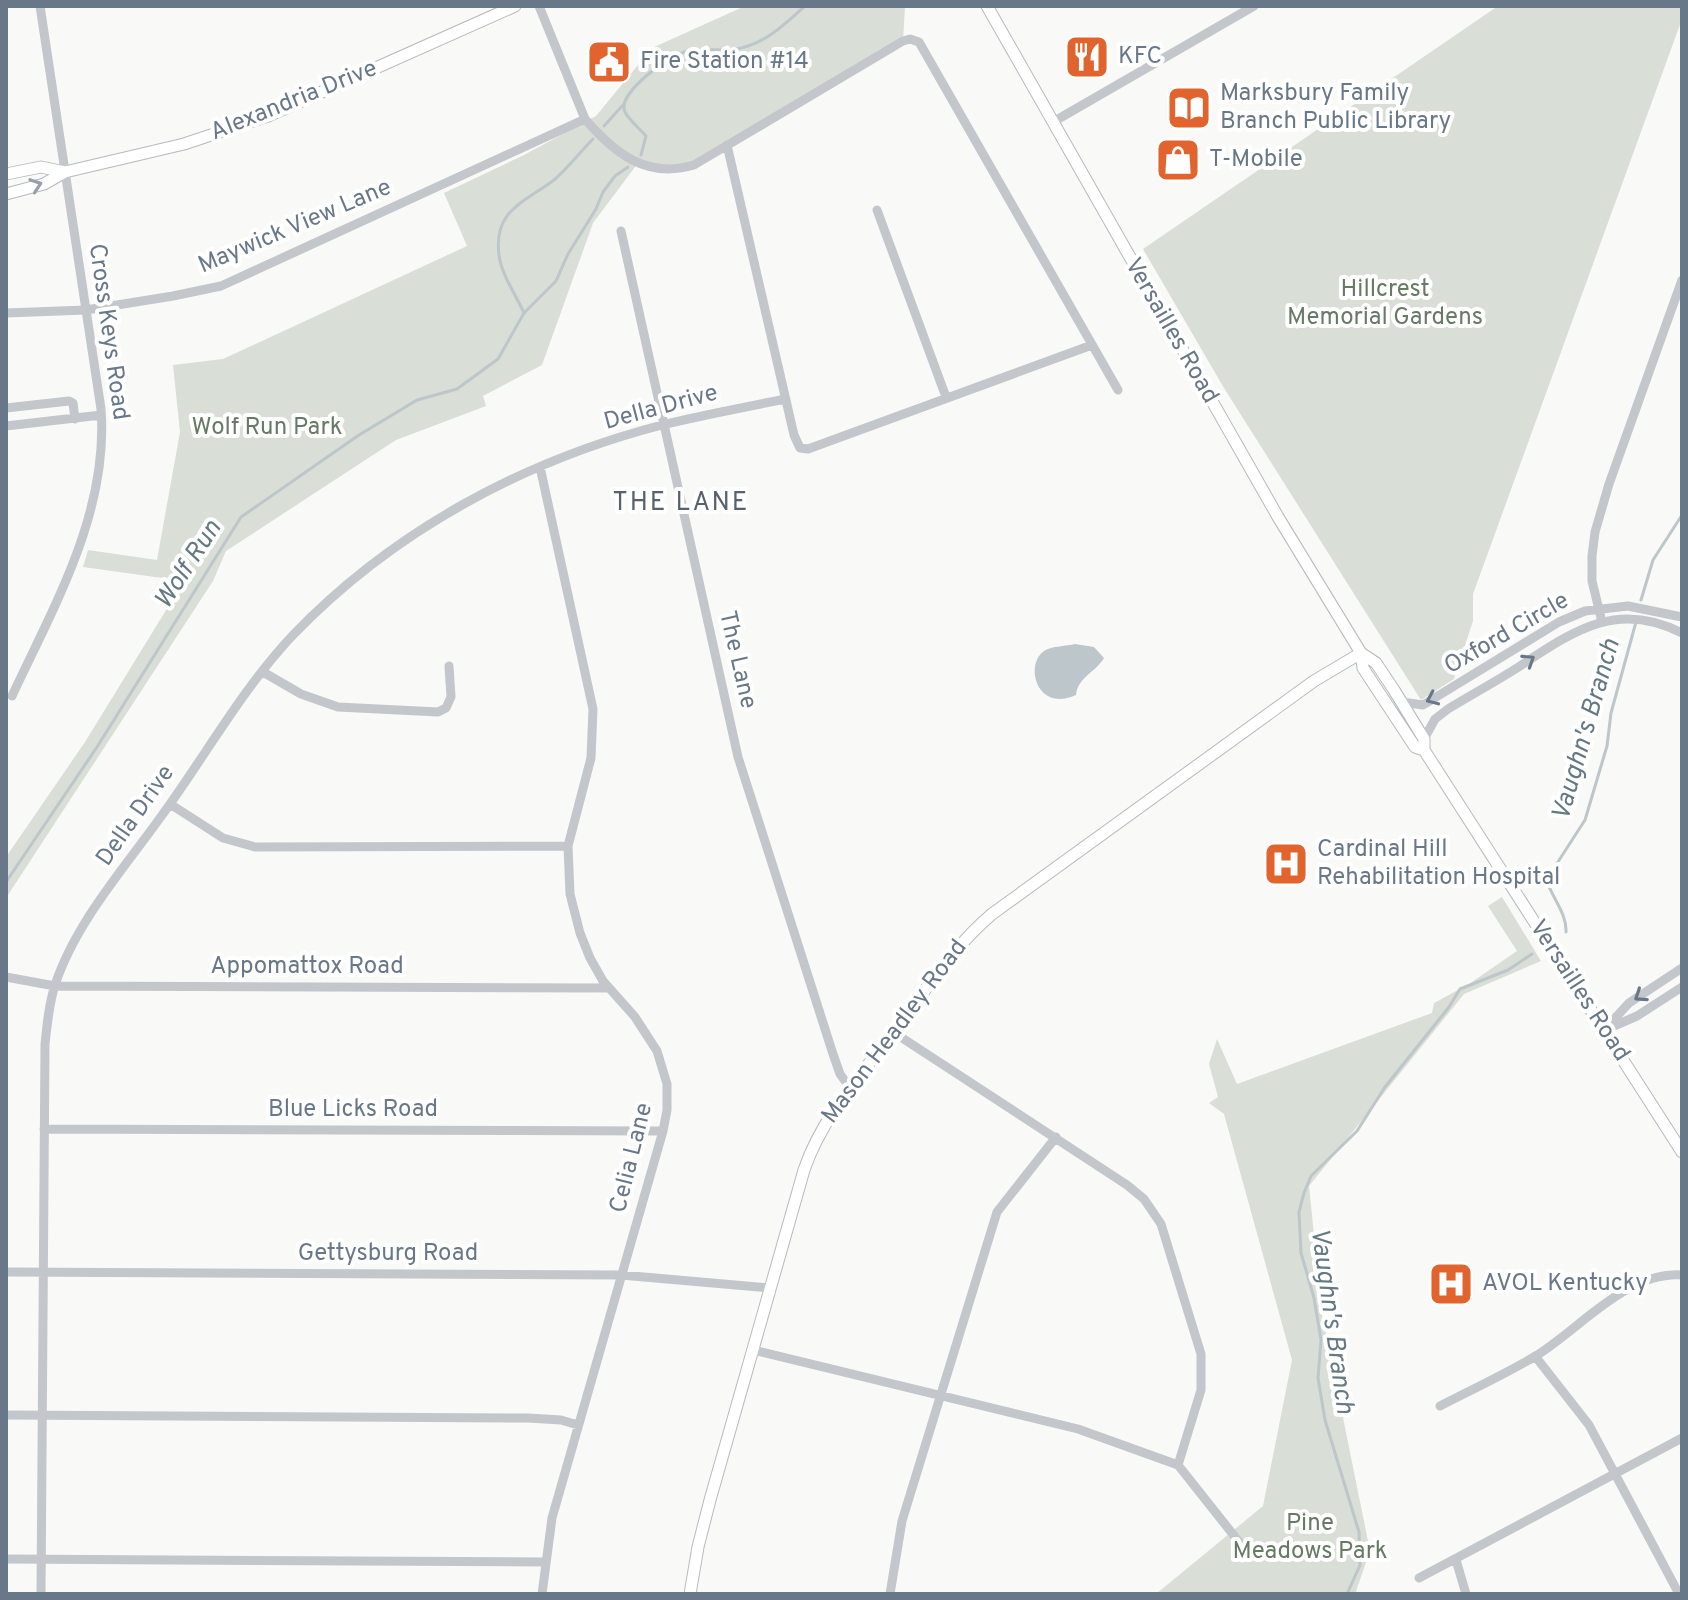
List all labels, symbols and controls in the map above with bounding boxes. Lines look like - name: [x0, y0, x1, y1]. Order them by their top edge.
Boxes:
- restaurant icon: KFC: [1063, 33, 1111, 81]
- public building icon: Fire Station #14: [585, 38, 633, 86]
- place label: KFC: [1118, 42, 1162, 72]
- place label: Fire Station #14: [640, 47, 809, 77]
- street label: Alexandria Drive: [206, 54, 382, 148]
- place label: Marksbury Family Branch Public Library: [1220, 79, 1451, 137]
- library icon: Marksbury Family Branch Public Library: [1165, 84, 1213, 132]
- shop icon: T-Mobile: [1154, 136, 1202, 184]
- place label: T-Mobile: [1209, 145, 1303, 175]
- street label: Maywick View Lane: [194, 173, 396, 281]
- one-way arrow: [29, 178, 43, 194]
- street label: Cross Keys Road: [81, 242, 135, 422]
- street label: Versailles Road: [1117, 253, 1225, 409]
- park label: Hillcrest Memorial Gardens: [1287, 275, 1483, 333]
- street label: Della Drive: [601, 378, 721, 438]
- park label: Wolf Run Park: [192, 413, 342, 443]
- district label: THE LANE: [613, 487, 749, 520]
- water label: Wolf Run: [148, 514, 230, 616]
- street label: Oxford Circle: [1439, 586, 1575, 682]
- street label: The Lane: [711, 608, 763, 712]
- water label: Vaughn's Branch: [1545, 635, 1629, 825]
- one-way arrow: [1521, 654, 1535, 669]
- one-way arrow: [1426, 690, 1441, 706]
- street label: Della Drive: [90, 760, 182, 872]
- place label: Cardinal Hill Rehabilitation Hospital: [1317, 835, 1560, 893]
- hospital icon: Cardinal Hill Rehabilitation Hospital: [1262, 840, 1310, 888]
- street label: Versailles Road: [1522, 914, 1636, 1068]
- street label: Mason Headley Road: [816, 934, 974, 1130]
- street label: Appomattox Road: [210, 952, 404, 982]
- one-way arrow: [1635, 986, 1649, 1001]
- street label: Blue Licks Road: [268, 1095, 438, 1125]
- street label: Celia Lane: [604, 1100, 660, 1216]
- water label: Vaughn's Branch: [1302, 1226, 1360, 1416]
- street label: Gettysburg Road: [298, 1239, 478, 1269]
- hospital icon: AVOL Kentucky: [1427, 1260, 1475, 1308]
- place label: AVOL Kentucky: [1482, 1269, 1648, 1299]
- park label: Pine Meadows Park: [1232, 1509, 1388, 1567]

